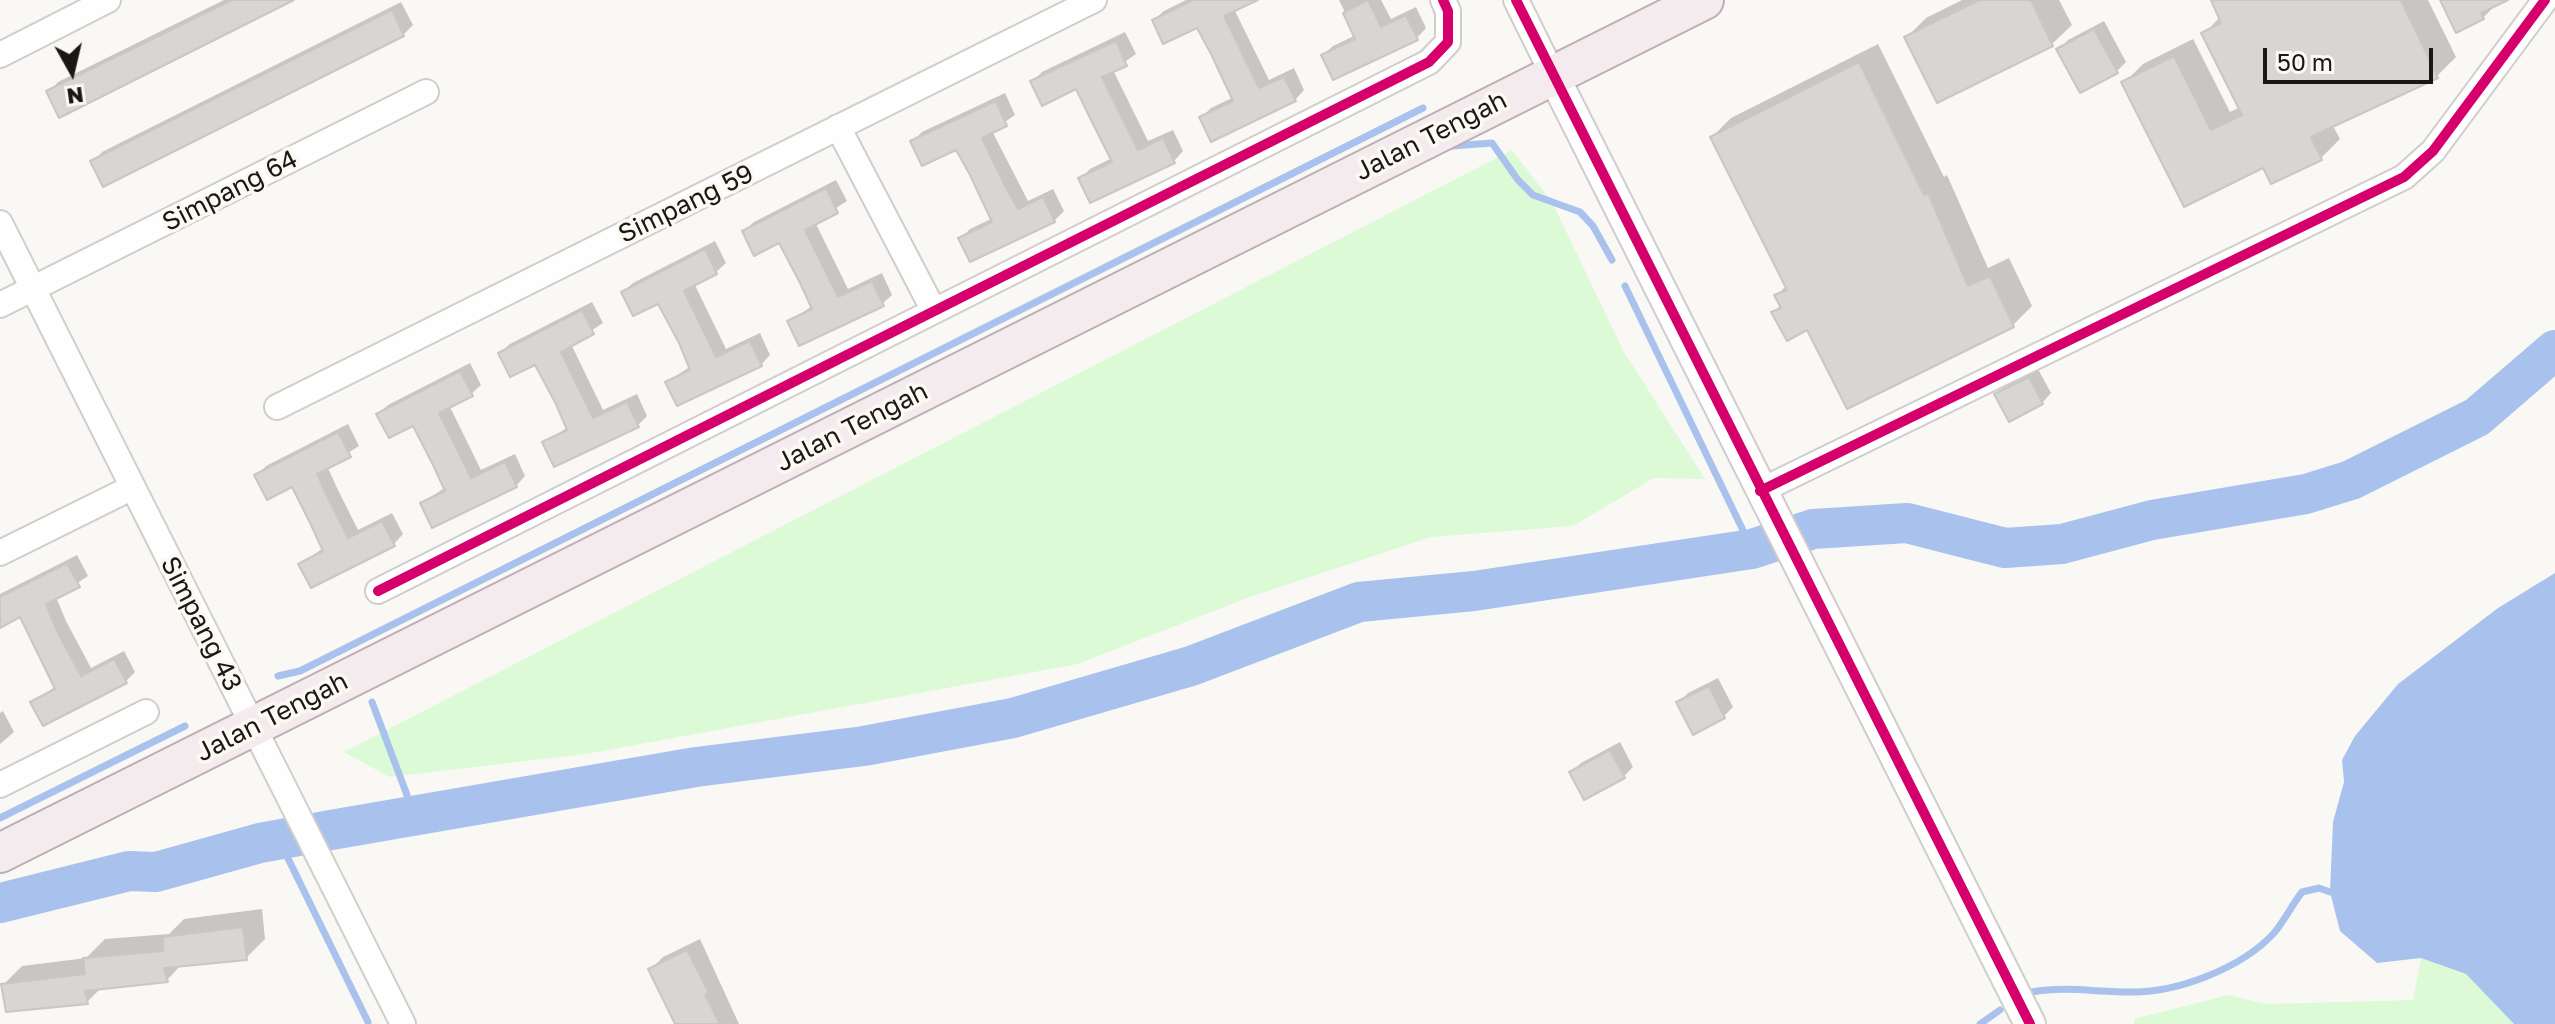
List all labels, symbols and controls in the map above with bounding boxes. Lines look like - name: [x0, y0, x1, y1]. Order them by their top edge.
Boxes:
- north arrow: [32, 32, 112, 112]
- scale bar: [2267, 32, 2437, 82]
- text: 50 m: [2277, 47, 2333, 76]
- text: N: [65, 82, 86, 111]
- street label: Jalan Tengah: [1350, 84, 1512, 188]
- street label: Simpang 64: [157, 144, 303, 238]
- street label: Simpang 59: [613, 158, 759, 250]
- street label: Jalan Tengah: [771, 375, 933, 479]
- street label: Simpang 43: [154, 551, 248, 697]
- street label: Jalan Tengah: [191, 665, 353, 769]

